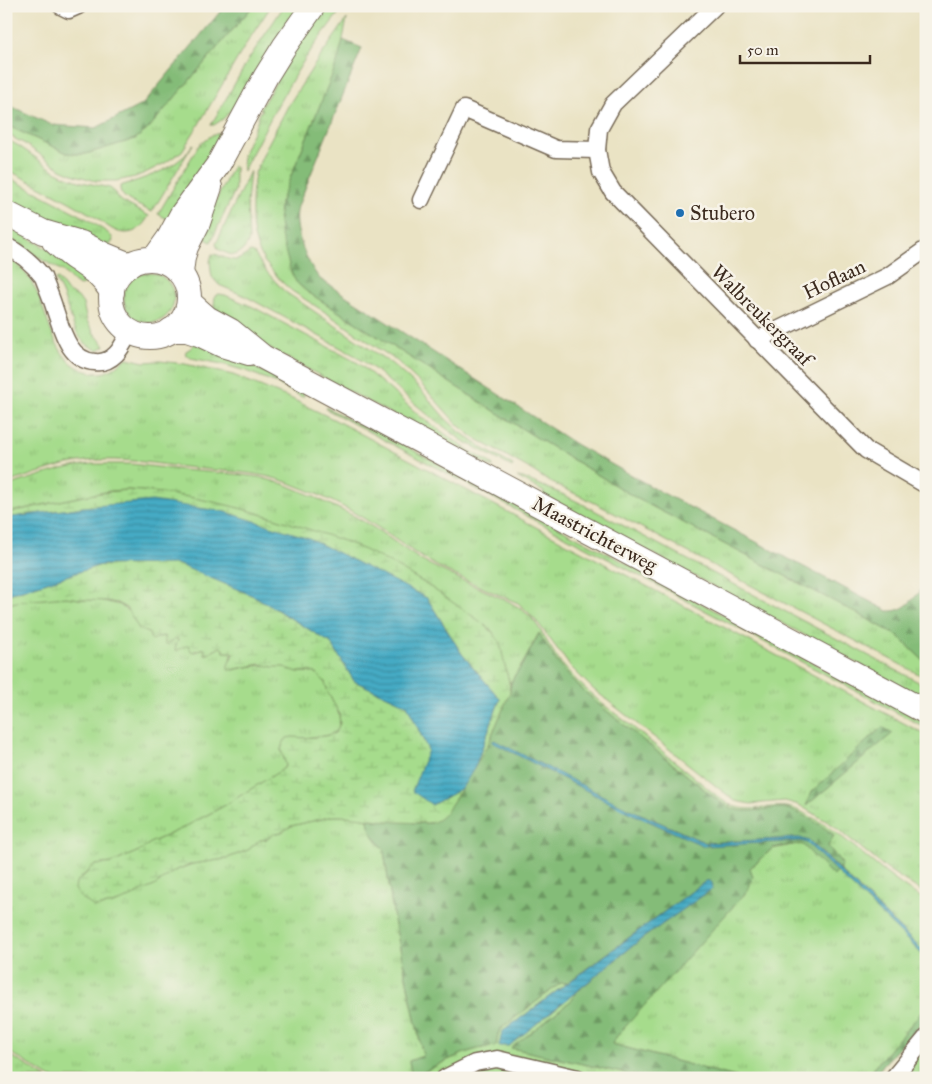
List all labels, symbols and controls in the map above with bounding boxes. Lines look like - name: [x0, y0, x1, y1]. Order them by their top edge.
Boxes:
- scale bar: [740, 32, 870, 64]
- text: 50 m: [747, 41, 779, 59]
- place label: Stubero: [690, 201, 755, 225]
- marker: Stubero: [674, 207, 686, 219]
- street label: Hoflaan: [799, 254, 869, 304]
- street label: Walbreukergraaf: [706, 259, 820, 374]
- street label: Maastrichterweg: [528, 491, 662, 578]

